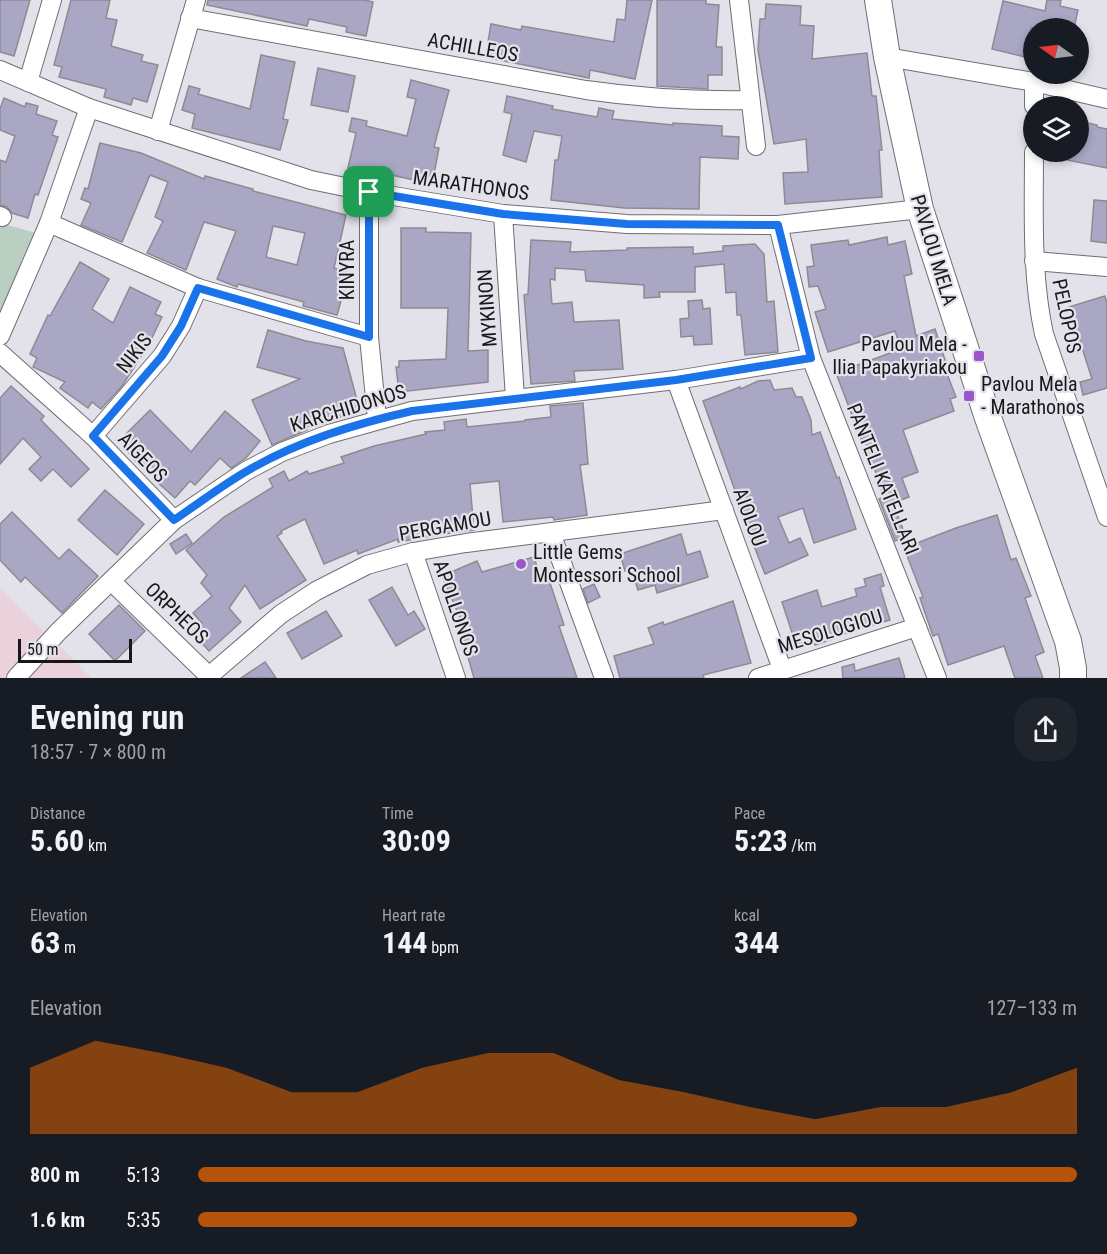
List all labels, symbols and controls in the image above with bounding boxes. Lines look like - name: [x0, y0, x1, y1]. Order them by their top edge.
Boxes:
- north arrow: [1023, 18, 1089, 84]
- map controls: [1023, 18, 1089, 162]
- street label: ACHILLEOS: [426, 27, 520, 67]
- button: layers: [1023, 96, 1089, 162]
- street label: MARATHONOS: [411, 165, 531, 205]
- pin: [343, 166, 394, 217]
- icon: arrive: [352, 175, 385, 208]
- street label: PAVLOU MELA: [906, 192, 962, 309]
- street label: KINYRA: [335, 239, 359, 300]
- street label: MYKINON: [472, 268, 502, 348]
- street label: PELOPOS: [1047, 277, 1087, 355]
- street label: NIKIS: [111, 328, 157, 378]
- place label: Pavlou Mela - Ilia Papakyriakou: [832, 332, 967, 379]
- marker: Pavlou Mela - Ilia Papakyriakou: [972, 349, 986, 363]
- place label: Pavlou Mela - Marathonos: [981, 372, 1085, 419]
- street label: KARCHIDONOS: [287, 379, 409, 437]
- marker: Pavlou Mela - Marathonos: [962, 389, 976, 403]
- street label: PANTELI KATELLARI: [842, 400, 924, 558]
- street label: AIGEOS: [113, 427, 173, 487]
- street label: AIOLOU: [728, 484, 772, 550]
- street label: PERGAMOU: [397, 506, 493, 546]
- place label: Little Gems Montessori School: [533, 540, 681, 587]
- street label: APOLLONOS: [428, 557, 484, 659]
- marker: Little Gems Montessori School: [514, 557, 528, 571]
- street label: ORPHEOS: [140, 577, 214, 649]
- street label: MESOLOGIOU: [775, 604, 885, 658]
- scale bar: [18, 636, 132, 664]
- text: 50 m: [27, 640, 59, 659]
- text: Evening run: [30, 698, 185, 737]
- button: share: [1014, 698, 1077, 761]
- text: 18:57 · 7 × 800 m: [30, 740, 166, 764]
- text: Distance: [30, 804, 85, 823]
- text: Time: [382, 804, 414, 823]
- text: Pace: [734, 804, 765, 823]
- text: 5.60: [30, 823, 84, 858]
- text: 30:09: [382, 823, 451, 858]
- text: 5:23: [734, 823, 788, 858]
- text: km: [84, 836, 107, 855]
- text: /km: [788, 836, 817, 855]
- text: Elevation: [30, 906, 88, 925]
- text: Heart rate: [382, 906, 445, 925]
- text: kcal: [734, 906, 760, 925]
- text: 63: [30, 925, 60, 960]
- text: 144: [382, 925, 427, 960]
- text: 344: [734, 925, 779, 960]
- text: m: [60, 938, 76, 957]
- text: bpm: [427, 938, 459, 957]
- text: Elevation: [30, 996, 102, 1020]
- text: 127–133 m: [987, 996, 1077, 1020]
- text: 800 m: [30, 1163, 80, 1187]
- text: 5:13: [126, 1163, 160, 1187]
- text: 1.6 km: [30, 1208, 85, 1232]
- text: 5:35: [126, 1208, 160, 1232]

